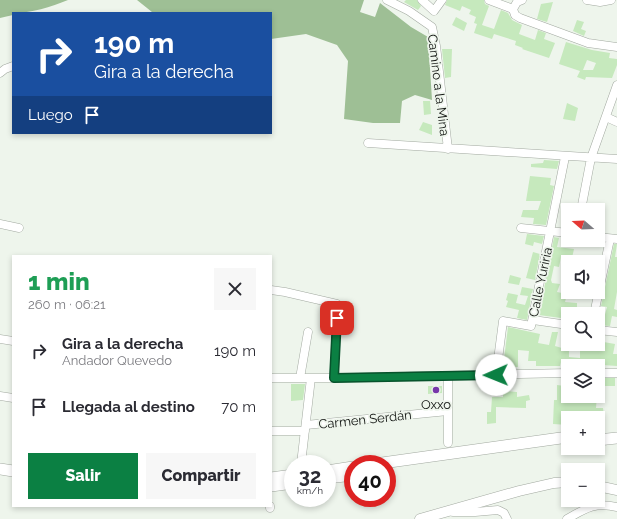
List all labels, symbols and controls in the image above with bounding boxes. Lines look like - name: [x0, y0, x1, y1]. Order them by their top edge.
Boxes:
- text: 190 m: [94, 27, 174, 60]
- icon: right: [28, 28, 80, 80]
- street label: Camino a la Mina: [425, 33, 452, 137]
- text: Gira a la derecha: [94, 61, 234, 82]
- icon: arrive: [81, 104, 103, 126]
- text: Luego: [28, 106, 73, 124]
- north arrow: [561, 203, 605, 247]
- map controls: [561, 203, 605, 507]
- street label: Calle Yuriria: [526, 246, 555, 318]
- button: sound: [561, 255, 605, 299]
- text: 1 min: [28, 267, 90, 296]
- button: close: [214, 268, 256, 310]
- text: 260 m · 06:21: [28, 297, 106, 312]
- pin: [320, 301, 354, 335]
- icon: arrive: [326, 307, 348, 329]
- button: search: [561, 307, 605, 351]
- text: Gira a la derecha: [62, 335, 183, 353]
- icon: right: [28, 340, 50, 362]
- text: 190 m: [214, 342, 256, 360]
- text: Andador Quevedo: [62, 353, 172, 368]
- position arrow: [475, 354, 517, 396]
- button: layers: [561, 359, 605, 403]
- marker: Oxxo: [431, 385, 441, 395]
- icon: arrive: [28, 396, 50, 418]
- place label: Oxxo: [421, 397, 451, 412]
- text: Llegada al destino: [62, 398, 195, 416]
- text: 70 m: [221, 398, 256, 416]
- street label: Carmen Serdán: [318, 407, 412, 432]
- button: +: [561, 411, 605, 455]
- button: Salir: [28, 453, 138, 499]
- button: Compartir: [146, 453, 256, 499]
- speed limit sign: 40: [344, 455, 396, 507]
- button: −: [561, 463, 605, 507]
- text: 32: [299, 464, 321, 488]
- text: km/h: [297, 485, 323, 496]

